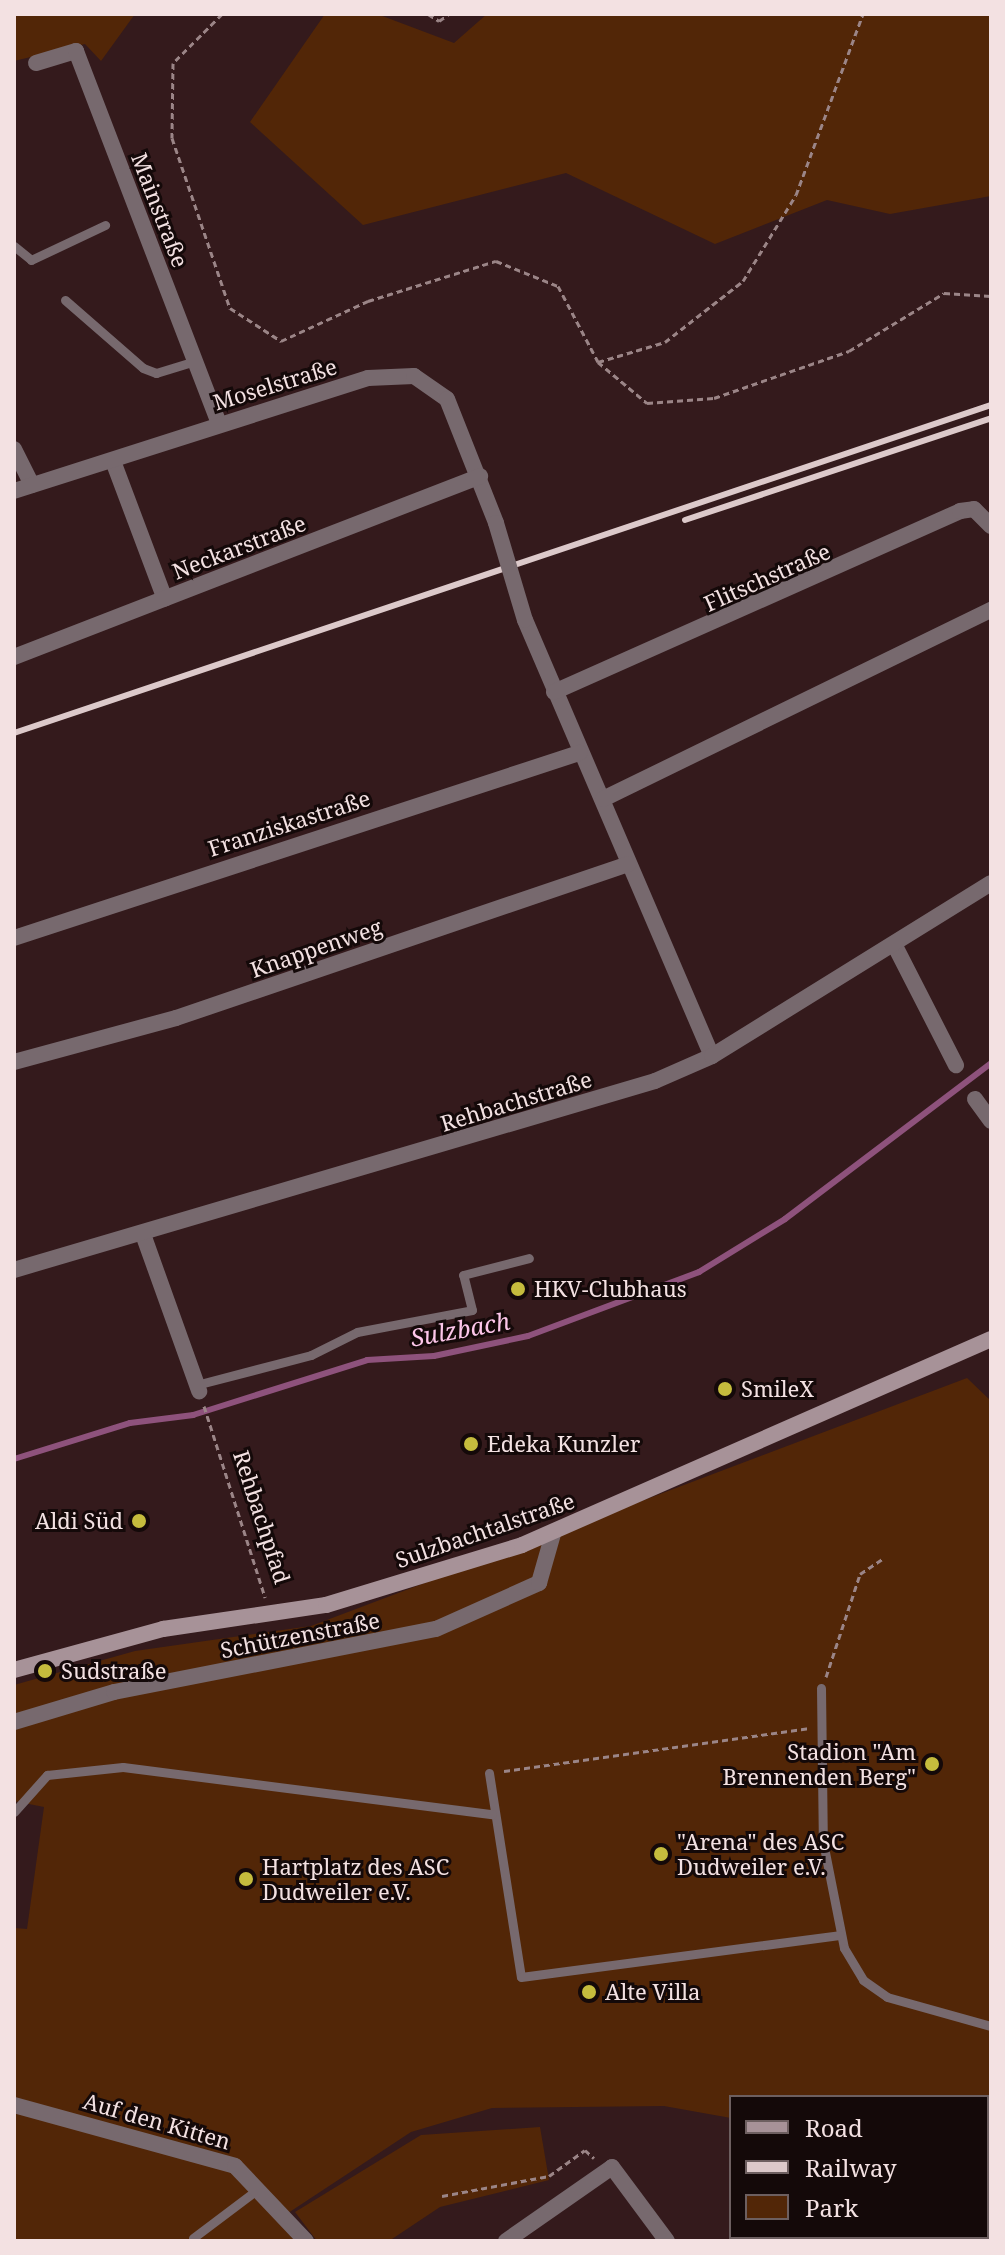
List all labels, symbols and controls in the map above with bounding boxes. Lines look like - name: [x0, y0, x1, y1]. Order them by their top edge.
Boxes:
- street label: Mainstraße: [126, 149, 194, 271]
- street label: Moselstraße: [210, 353, 340, 415]
- street label: Neckarstraße: [168, 509, 310, 585]
- street label: Flitschstraße: [700, 537, 834, 617]
- street label: Franziskastraße: [205, 784, 373, 862]
- street label: Knappenweg: [247, 913, 385, 983]
- street label: Rehbachstraße: [437, 1065, 595, 1137]
- place label: HKV-Clubhaus: [534, 1276, 687, 1302]
- marker: HKV-Clubhaus: [509, 1280, 527, 1298]
- water label: Sulzbach: [408, 1306, 512, 1352]
- place label: SmileX: [741, 1376, 814, 1402]
- marker: SmileX: [716, 1380, 734, 1398]
- place label: Edeka Kunzler: [487, 1431, 640, 1457]
- marker: Edeka Kunzler: [462, 1435, 480, 1453]
- street label: Rehbachpfad: [228, 1447, 296, 1587]
- street label: Sulzbachtalstraße: [392, 1487, 578, 1573]
- place label: Aldi Süd: [35, 1508, 123, 1534]
- marker: Aldi Süd: [130, 1512, 148, 1530]
- street label: Schützenstraße: [218, 1607, 382, 1663]
- place label: Sudstraße: [61, 1658, 166, 1684]
- marker: Sudstraße: [36, 1662, 54, 1680]
- place label: Stadion "Am Brennenden Berg": [723, 1738, 916, 1790]
- marker: Stadion "Am Brennenden Berg": [923, 1755, 941, 1773]
- place label: "Arena" des ASC Dudweiler e.V.: [677, 1828, 844, 1880]
- marker: "Arena" des ASC Dudweiler e.V.: [652, 1845, 670, 1863]
- place label: Hartplatz des ASC Dudweiler e.V.: [262, 1853, 449, 1904]
- marker: Hartplatz des ASC Dudweiler e.V.: [237, 1870, 255, 1888]
- place label: Alte Villa: [605, 1979, 700, 2005]
- marker: Alte Villa: [580, 1983, 598, 2001]
- street label: Auf den Kitten: [80, 2087, 234, 2155]
- legend: [729, 2095, 989, 2239]
- text: Road: [805, 2111, 863, 2144]
- text: Railway: [805, 2151, 897, 2184]
- text: Park: [805, 2191, 858, 2224]

